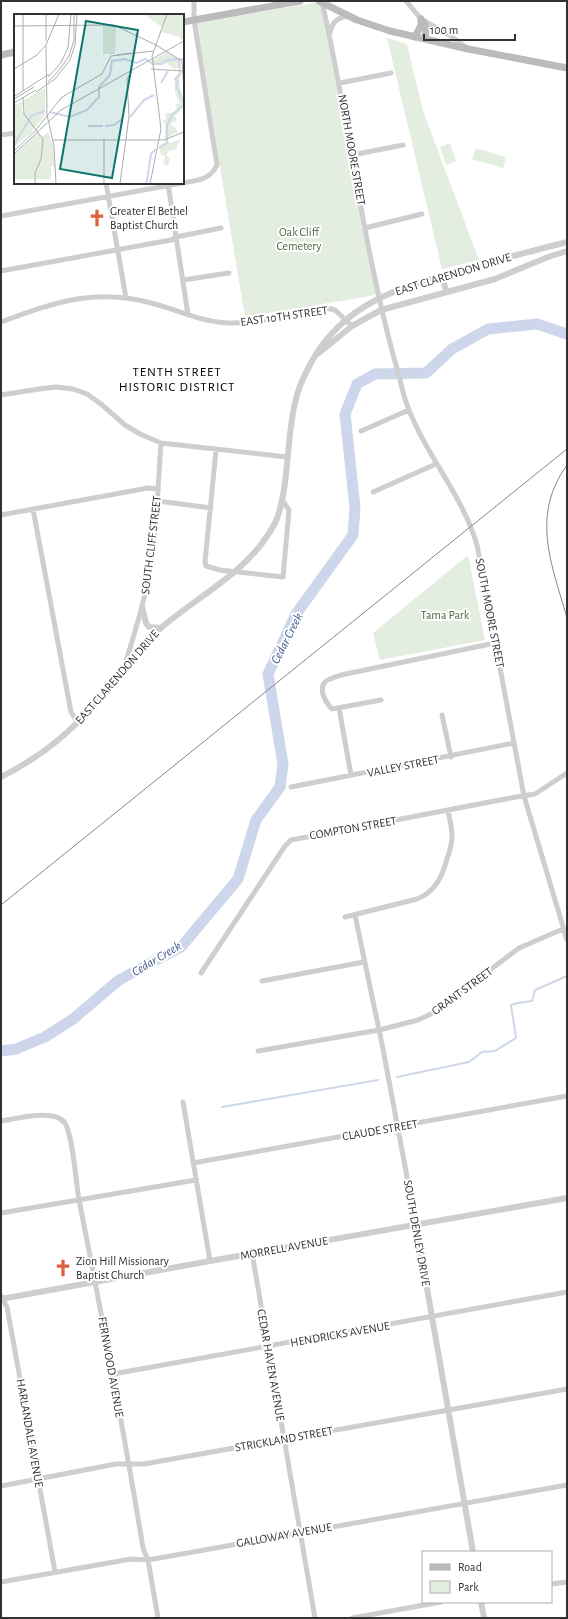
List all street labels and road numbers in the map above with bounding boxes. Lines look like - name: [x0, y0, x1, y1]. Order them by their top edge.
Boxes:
- street label: NORTH MOORE STREET: [336, 94, 368, 207]
- street label: EAST CLARENDON DRIVE: [394, 251, 513, 297]
- street label: EAST 10TH STREET: [240, 304, 329, 328]
- street label: SOUTH CLIFF STREET: [139, 495, 163, 595]
- street label: SOUTH MOORE STREET: [473, 557, 507, 669]
- street label: EAST CLARENDON DRIVE: [73, 627, 161, 726]
- street label: VALLEY STREET: [366, 753, 440, 779]
- street label: COMPTON STREET: [309, 814, 398, 842]
- street label: GRANT STREET: [429, 965, 495, 1017]
- street label: CLAUDE STREET: [341, 1117, 419, 1143]
- street label: SOUTH DENLEY DRIVE: [402, 1179, 432, 1287]
- street label: MORRELL AVENUE: [239, 1234, 329, 1262]
- street label: CEDAR HAVEN AVENUE: [255, 1308, 287, 1422]
- street label: FERNWOOD AVENUE: [96, 1316, 126, 1418]
- street label: HENDRICKS AVENUE: [289, 1319, 391, 1349]
- street label: HARLANDALE AVENUE: [15, 1378, 45, 1488]
- street label: STRICKLAND STREET: [234, 1424, 334, 1454]
- street label: GALLOWAY AVENUE: [235, 1521, 333, 1549]

